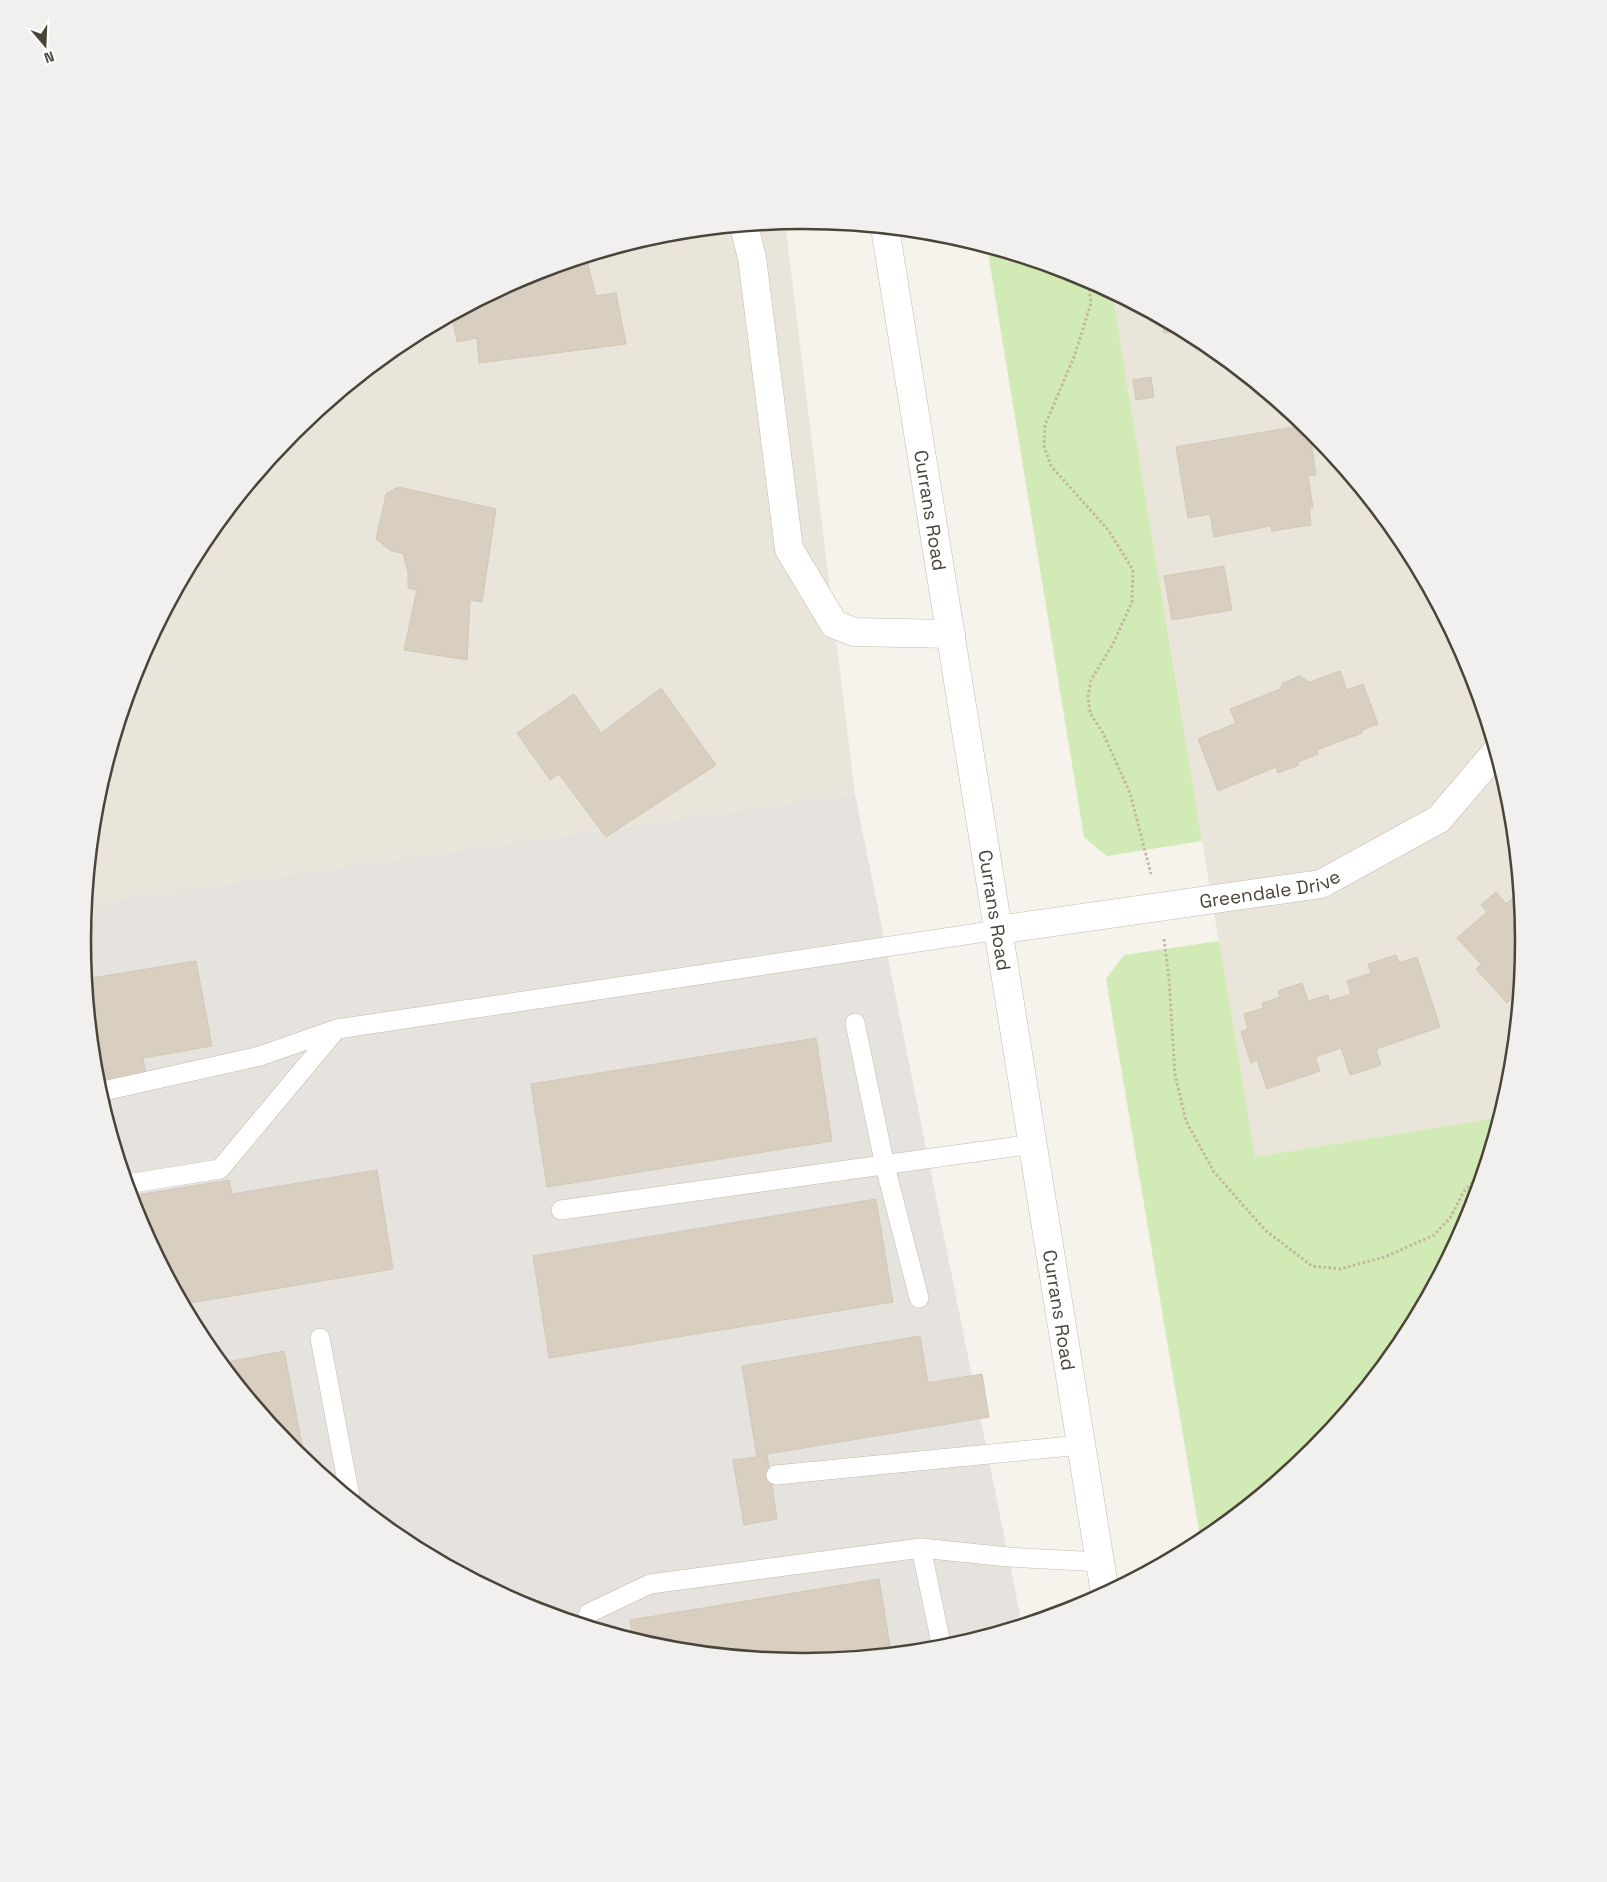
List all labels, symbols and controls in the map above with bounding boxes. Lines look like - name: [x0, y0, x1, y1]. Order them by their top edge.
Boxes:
- north arrow: [20, 20, 70, 70]
- text: N: [42, 47, 57, 67]
- street label: Currans Road: [908, 448, 952, 573]
- street label: Currans Road: [972, 848, 1017, 973]
- street label: Greendale Drive: [1198, 864, 1345, 914]
- street label: Currans Road: [1037, 1248, 1081, 1372]

